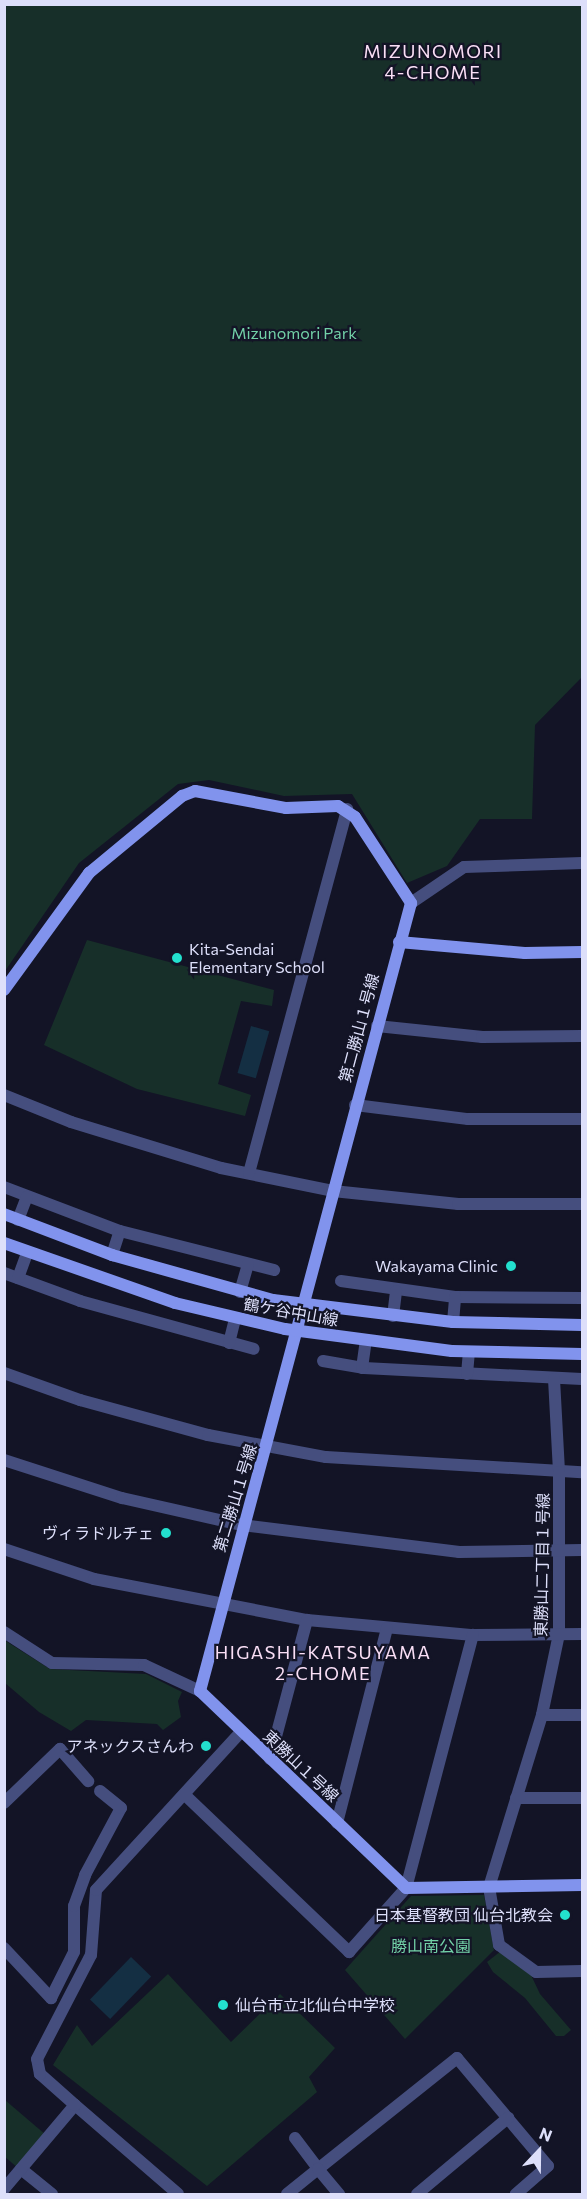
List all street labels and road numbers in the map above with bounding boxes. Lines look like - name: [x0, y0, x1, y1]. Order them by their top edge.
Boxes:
- street label: 第二勝山１号線: [335, 971, 383, 1085]
- street label: 鶴ケ谷中山線: [242, 1294, 340, 1330]
- street label: 第二勝山１号線: [209, 1442, 261, 1554]
- street label: 東勝山二丁目１号線: [531, 1493, 553, 1637]
- street label: 東勝山１号線: [259, 1726, 343, 1806]

